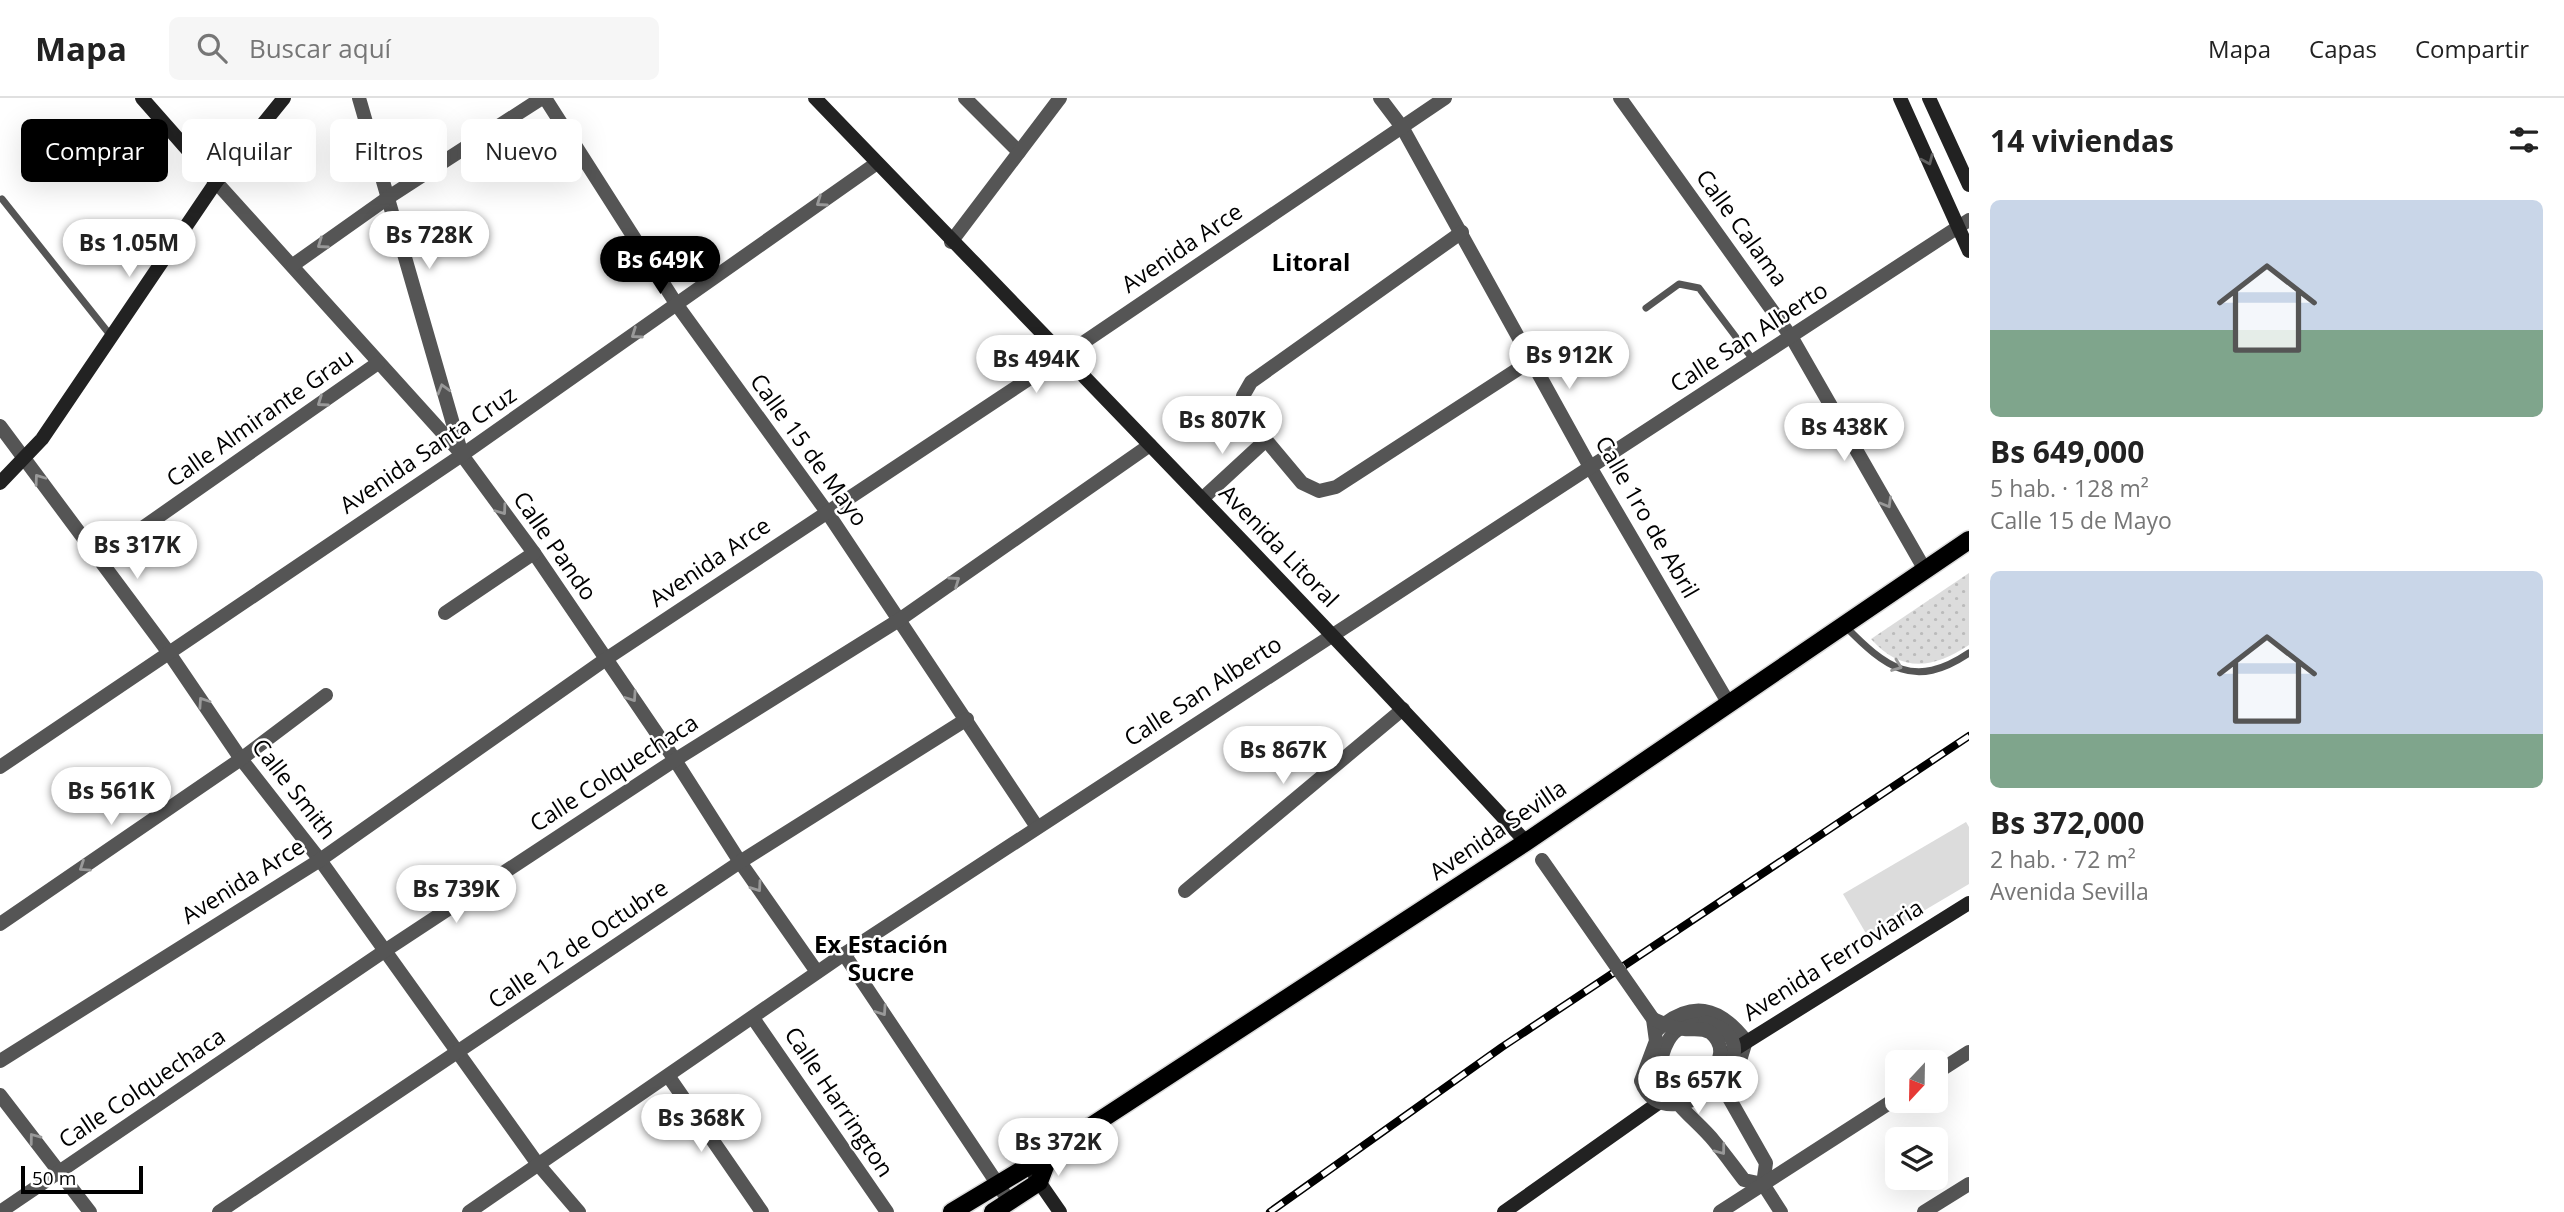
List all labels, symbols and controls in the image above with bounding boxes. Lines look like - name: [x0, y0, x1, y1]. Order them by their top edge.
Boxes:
- search box: [169, 17, 659, 80]
- text: Mapa: [35, 26, 127, 71]
- icon: search: [193, 29, 231, 67]
- text: Buscar aquí: [249, 30, 391, 66]
- text: Mapa: [2208, 32, 2271, 65]
- text: Capas: [2309, 32, 2377, 65]
- text: Compartir: [2415, 32, 2529, 65]
- chip: Comprar: [21, 119, 168, 182]
- chip: Alquilar: [182, 119, 316, 182]
- chip: Filtros: [330, 119, 447, 182]
- chip: Nuevo: [461, 119, 582, 182]
- text: 14 viviendas: [1990, 120, 2174, 161]
- icon: filters: [2505, 121, 2543, 159]
- one-way arrow: [1920, 153, 1934, 166]
- street label: Calle Calama: [1689, 162, 1796, 293]
- one-way arrow: [816, 194, 829, 206]
- street label: Avenida Arce: [1115, 195, 1248, 299]
- pin: Bs 728K: [364, 212, 494, 271]
- text: Bs 728K: [385, 218, 473, 250]
- pin: Bs 1.05M: [57, 220, 201, 279]
- text: Bs 1.05M: [79, 226, 179, 258]
- one-way arrow: [317, 236, 330, 248]
- pin: Bs 649K: [595, 236, 725, 296]
- text: Bs 649K: [616, 243, 704, 275]
- district label: Litoral: [1272, 245, 1350, 278]
- icon: home: [2204, 245, 2330, 371]
- street label: Calle San Alberto: [1663, 273, 1833, 399]
- one-way arrow: [631, 326, 644, 338]
- pin: Bs 912K: [1504, 331, 1634, 391]
- pin: Bs 494K: [971, 336, 1101, 395]
- text: Bs 912K: [1525, 338, 1613, 370]
- street label: Calle Almirante Grau: [159, 341, 359, 494]
- text: Bs 494K: [992, 342, 1080, 374]
- street label: Calle 15 de Mayo: [743, 366, 876, 532]
- street label: Avenida Santa Cruz: [333, 378, 522, 520]
- one-way arrow: [437, 383, 452, 395]
- one-way arrow: [317, 394, 330, 406]
- pin: Bs 807K: [1157, 396, 1287, 456]
- text: Bs 807K: [1178, 403, 1266, 435]
- pin: Bs 438K: [1779, 404, 1909, 463]
- text: Bs 438K: [1800, 410, 1888, 442]
- street label: Calle 1ro de Abril: [1588, 429, 1707, 604]
- text: Bs 649,000: [1990, 431, 2144, 472]
- text: 5 hab. · 128 m²: [1990, 472, 2149, 504]
- one-way arrow: [35, 474, 48, 487]
- street label: Avenida Litoral: [1213, 477, 1347, 614]
- street label: Calle Pando: [506, 484, 605, 606]
- one-way arrow: [1879, 496, 1892, 509]
- one-way arrow: [494, 502, 506, 515]
- text: Calle 15 de Mayo: [1990, 504, 2172, 536]
- street label: Avenida Arce: [643, 509, 776, 613]
- pin: Bs 317K: [72, 522, 202, 581]
- text: Bs 317K: [93, 528, 181, 560]
- one-way arrow: [947, 577, 960, 589]
- icon: home: [2204, 616, 2330, 742]
- street label: Calle San Alberto: [1117, 627, 1287, 753]
- one-way arrow: [1891, 657, 1903, 671]
- one-way arrow: [624, 689, 636, 702]
- one-way arrow: [199, 697, 211, 710]
- street label: Calle Colquechaca: [523, 706, 704, 839]
- pin: Bs 867K: [1218, 726, 1348, 786]
- street label: Calle Smith: [245, 731, 344, 845]
- text: Bs 867K: [1239, 733, 1327, 765]
- pin: Bs 561K: [46, 768, 176, 827]
- street label: Avenida Sevilla: [1423, 771, 1572, 887]
- text: Bs 561K: [67, 774, 155, 806]
- text: Bs 372,000: [1990, 802, 2144, 843]
- street label: Avenida Arce: [175, 830, 310, 931]
- text: 2 hab. · 72 m²: [1990, 843, 2136, 875]
- one-way arrow: [79, 859, 92, 871]
- pin: Bs 739K: [391, 866, 521, 925]
- street label: Calle 12 de Octubre: [481, 871, 674, 1015]
- text: Bs 739K: [412, 872, 500, 904]
- text: Avenida Sevilla: [1990, 875, 2149, 907]
- one-way arrow: [749, 879, 761, 892]
- street label: Avenida Ferroviaria: [1736, 891, 1929, 1028]
- district label: Ex Estación Sucre: [814, 927, 948, 988]
- one-way arrow: [874, 1003, 886, 1016]
- street label: Calle Colquechaca: [52, 1019, 231, 1155]
- street label: Calle Harrington: [778, 1020, 902, 1183]
- north arrow: [1885, 1050, 1948, 1113]
- map controls: [1885, 1050, 1948, 1190]
- pin: Bs 657K: [1633, 1056, 1763, 1116]
- text: Bs 657K: [1654, 1063, 1742, 1095]
- pin: Bs 368K: [636, 1094, 766, 1154]
- text: Bs 368K: [657, 1101, 745, 1133]
- pin: Bs 372K: [993, 1118, 1123, 1178]
- text: Bs 372K: [1014, 1125, 1102, 1157]
- button: layers: [1885, 1127, 1948, 1190]
- one-way arrow: [29, 1134, 42, 1146]
- one-way arrow: [1712, 1142, 1725, 1154]
- scale bar: [21, 1163, 144, 1195]
- text: 50 m: [32, 1165, 76, 1191]

